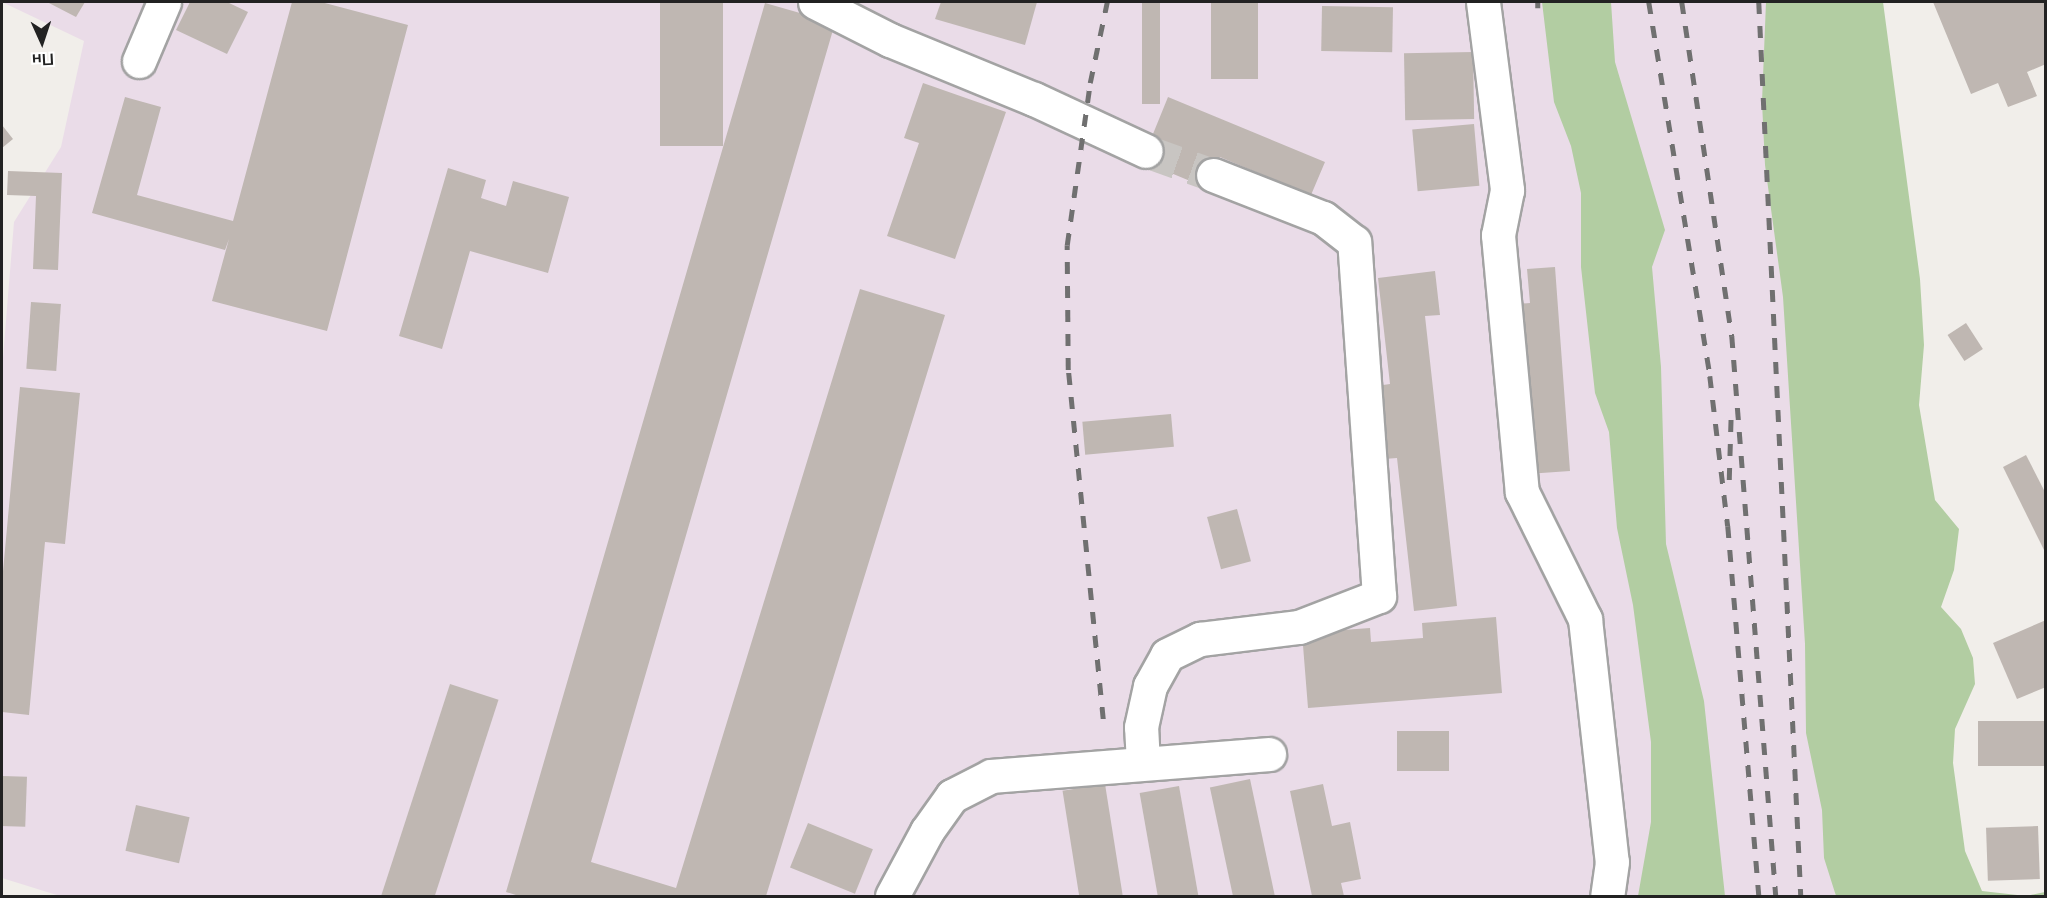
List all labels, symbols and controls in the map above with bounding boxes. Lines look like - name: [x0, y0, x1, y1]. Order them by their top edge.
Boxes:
- north arrow: [12, 12, 72, 72]
- text: Пн: [31, 49, 55, 71]

